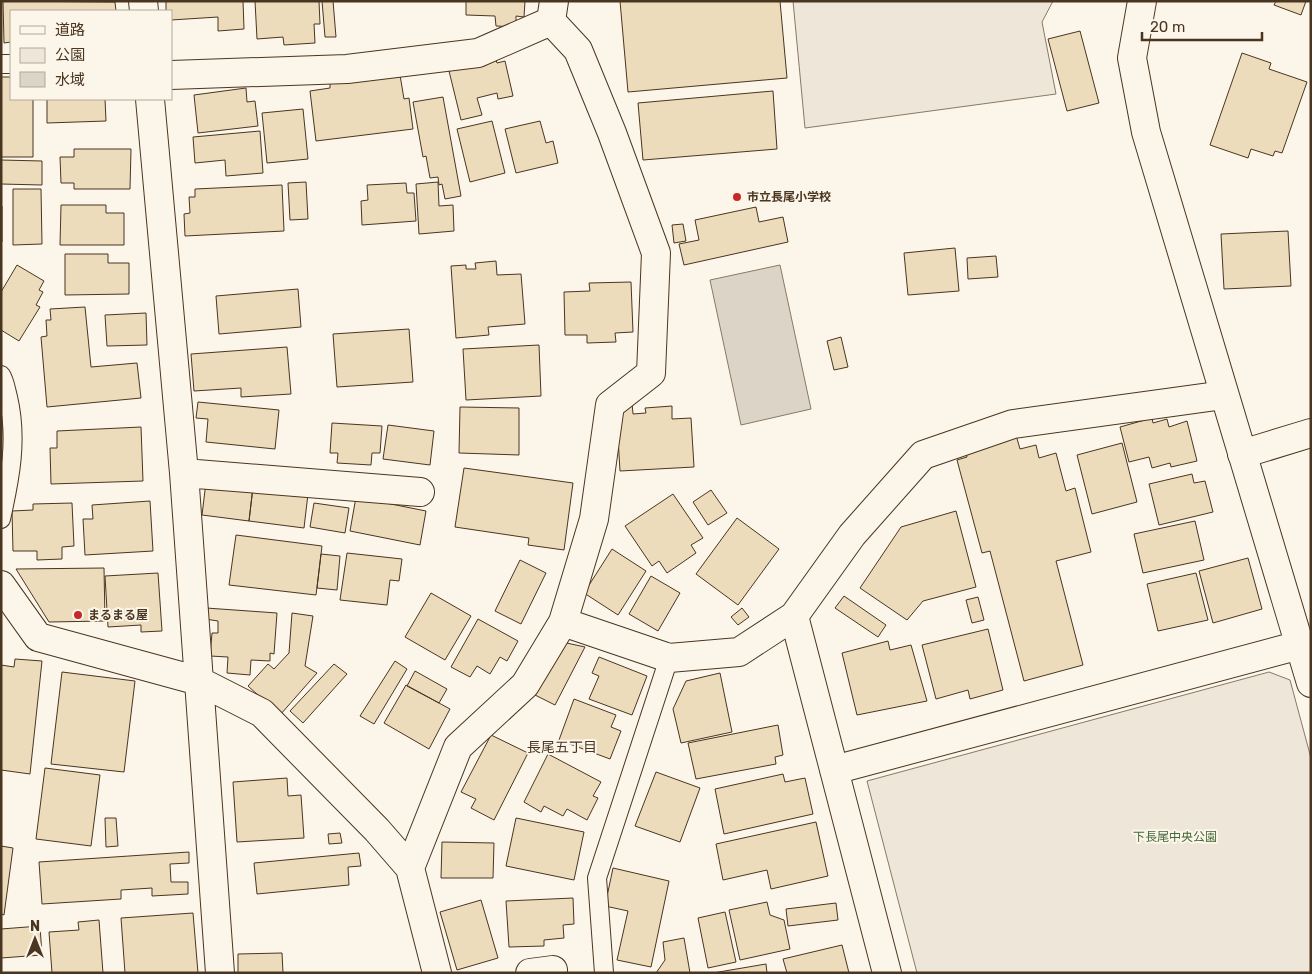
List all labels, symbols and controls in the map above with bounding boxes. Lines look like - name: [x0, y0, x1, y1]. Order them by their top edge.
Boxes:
- legend: [10, 10, 172, 100]
- scale bar: [1142, 10, 1262, 42]
- text: 20 m: [1150, 18, 1185, 36]
- text: 道路: [55, 21, 85, 39]
- text: 公園: [55, 46, 85, 64]
- text: 水域: [55, 71, 85, 89]
- place label: 市立長尾小学校: [747, 190, 831, 204]
- marker: 市立長尾小学校: [731, 191, 743, 203]
- place label: まるまる屋: [88, 608, 148, 622]
- marker: まるまる屋: [72, 609, 84, 621]
- district label: 長尾五丁目: [527, 739, 597, 756]
- park label: 下長尾中央公園: [1133, 830, 1217, 844]
- north arrow: [10, 914, 60, 964]
- text: N: [30, 918, 40, 935]

